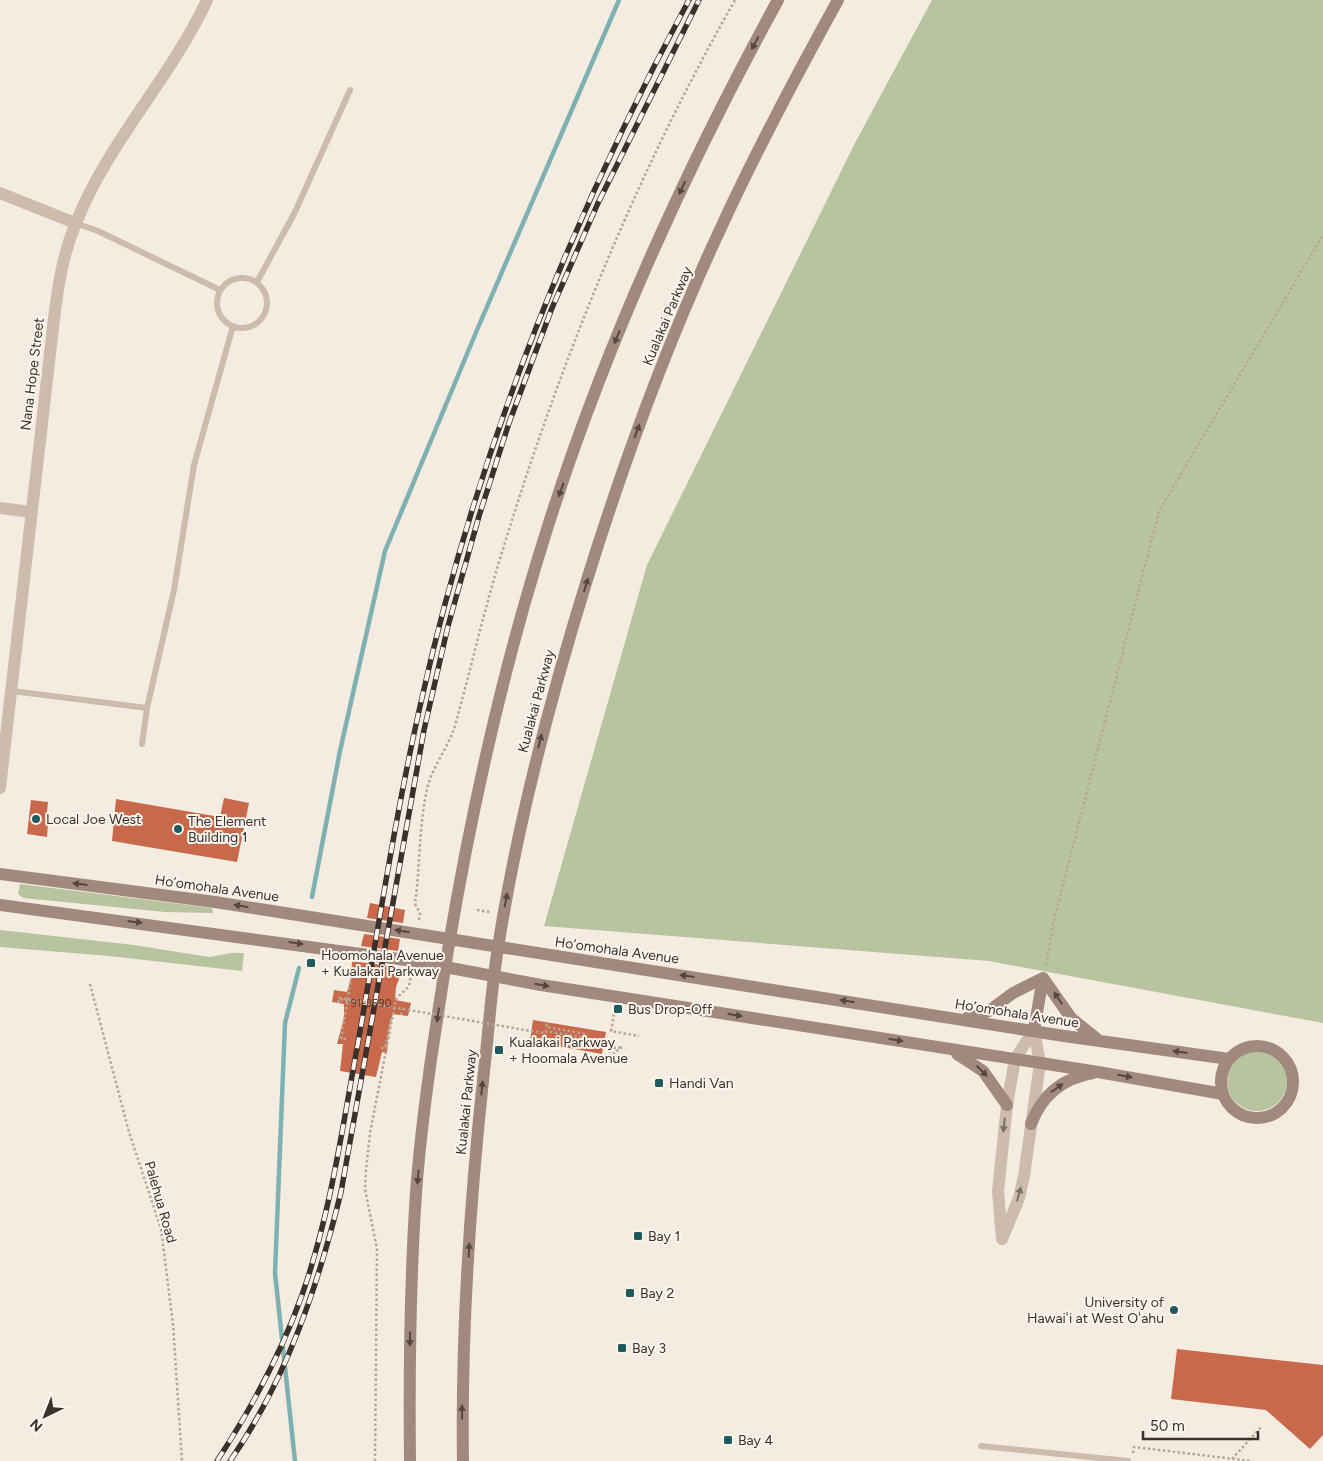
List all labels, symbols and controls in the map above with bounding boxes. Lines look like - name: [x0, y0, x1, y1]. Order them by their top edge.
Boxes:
- one-way arrow: [751, 36, 759, 50]
- one-way arrow: [677, 181, 685, 195]
- street label: Kualakai Parkway: [639, 264, 696, 368]
- street label: Nana Hope Street: [17, 317, 48, 431]
- one-way arrow: [612, 330, 620, 344]
- one-way arrow: [633, 423, 641, 438]
- one-way arrow: [557, 482, 564, 497]
- one-way arrow: [582, 577, 590, 592]
- street label: Kualakai Parkway: [515, 647, 559, 755]
- one-way arrow: [536, 733, 544, 748]
- place label: Local Joe West: [46, 811, 141, 828]
- marker: Local Joe West: [30, 813, 42, 825]
- place label: The Element Building 1: [188, 813, 266, 846]
- marker: The Element Building 1: [172, 823, 184, 835]
- street label: Ho’omohala Avenue: [154, 871, 281, 906]
- one-way arrow: [72, 880, 88, 888]
- one-way arrow: [503, 891, 511, 907]
- one-way arrow: [233, 902, 249, 910]
- one-way arrow: [127, 919, 143, 927]
- one-way arrow: [394, 926, 410, 934]
- street label: Ho’omohala Avenue: [554, 933, 681, 968]
- one-way arrow: [289, 940, 305, 948]
- place label: Hoomohala Avenue + Kualakai Parkway: [321, 947, 444, 980]
- marker: Hoomohala Avenue + Kualakai Parkway: [305, 957, 317, 969]
- one-way arrow: [679, 972, 695, 980]
- one-way arrow: [534, 982, 550, 990]
- one-way arrow: [1053, 992, 1063, 1005]
- street label: Ho’omohala Avenue: [954, 995, 1080, 1032]
- one-way arrow: [839, 996, 855, 1004]
- house number: 91-3590: [351, 997, 391, 1010]
- place label: Bus Drop-Off: [628, 1001, 713, 1018]
- marker: Bus Drop-Off: [612, 1003, 624, 1015]
- one-way arrow: [433, 1008, 441, 1024]
- one-way arrow: [727, 1011, 743, 1019]
- place label: Kualakai Parkway + Hoomala Avenue: [509, 1034, 628, 1067]
- one-way arrow: [888, 1037, 904, 1045]
- marker: Kualakai Parkway + Hoomala Avenue: [493, 1044, 505, 1056]
- street label: Kualakai Parkway: [453, 1048, 481, 1156]
- one-way arrow: [1172, 1048, 1188, 1056]
- one-way arrow: [976, 1064, 988, 1076]
- one-way arrow: [1118, 1073, 1134, 1081]
- place label: Handi Van: [669, 1075, 734, 1092]
- marker: Handi Van: [653, 1077, 665, 1089]
- one-way arrow: [478, 1080, 486, 1096]
- one-way arrow: [1050, 1083, 1064, 1093]
- one-way arrow: [1000, 1117, 1008, 1133]
- street label: Palehua Road: [141, 1159, 180, 1245]
- one-way arrow: [413, 1169, 421, 1185]
- one-way arrow: [1016, 1186, 1024, 1201]
- place label: Bay 1: [648, 1228, 680, 1245]
- marker: Bay 1: [632, 1230, 644, 1242]
- one-way arrow: [466, 1242, 474, 1258]
- place label: Bay 2: [640, 1285, 674, 1302]
- marker: Bay 2: [624, 1287, 636, 1299]
- place label: University of Hawaiʻi at West Oʻahu: [1027, 1294, 1165, 1327]
- marker: University of Hawaiʻi at West Oʻahu: [1168, 1304, 1180, 1316]
- one-way arrow: [406, 1331, 414, 1347]
- place label: Bay 3: [632, 1340, 666, 1357]
- marker: Bay 3: [616, 1342, 628, 1354]
- north arrow: [20, 1391, 70, 1441]
- one-way arrow: [458, 1404, 466, 1420]
- scale bar: [1143, 1408, 1258, 1440]
- text: N: [27, 1415, 46, 1435]
- text: 50 m: [1150, 1417, 1185, 1435]
- place label: Bay 4: [738, 1432, 773, 1449]
- marker: Bay 4: [722, 1434, 734, 1446]

